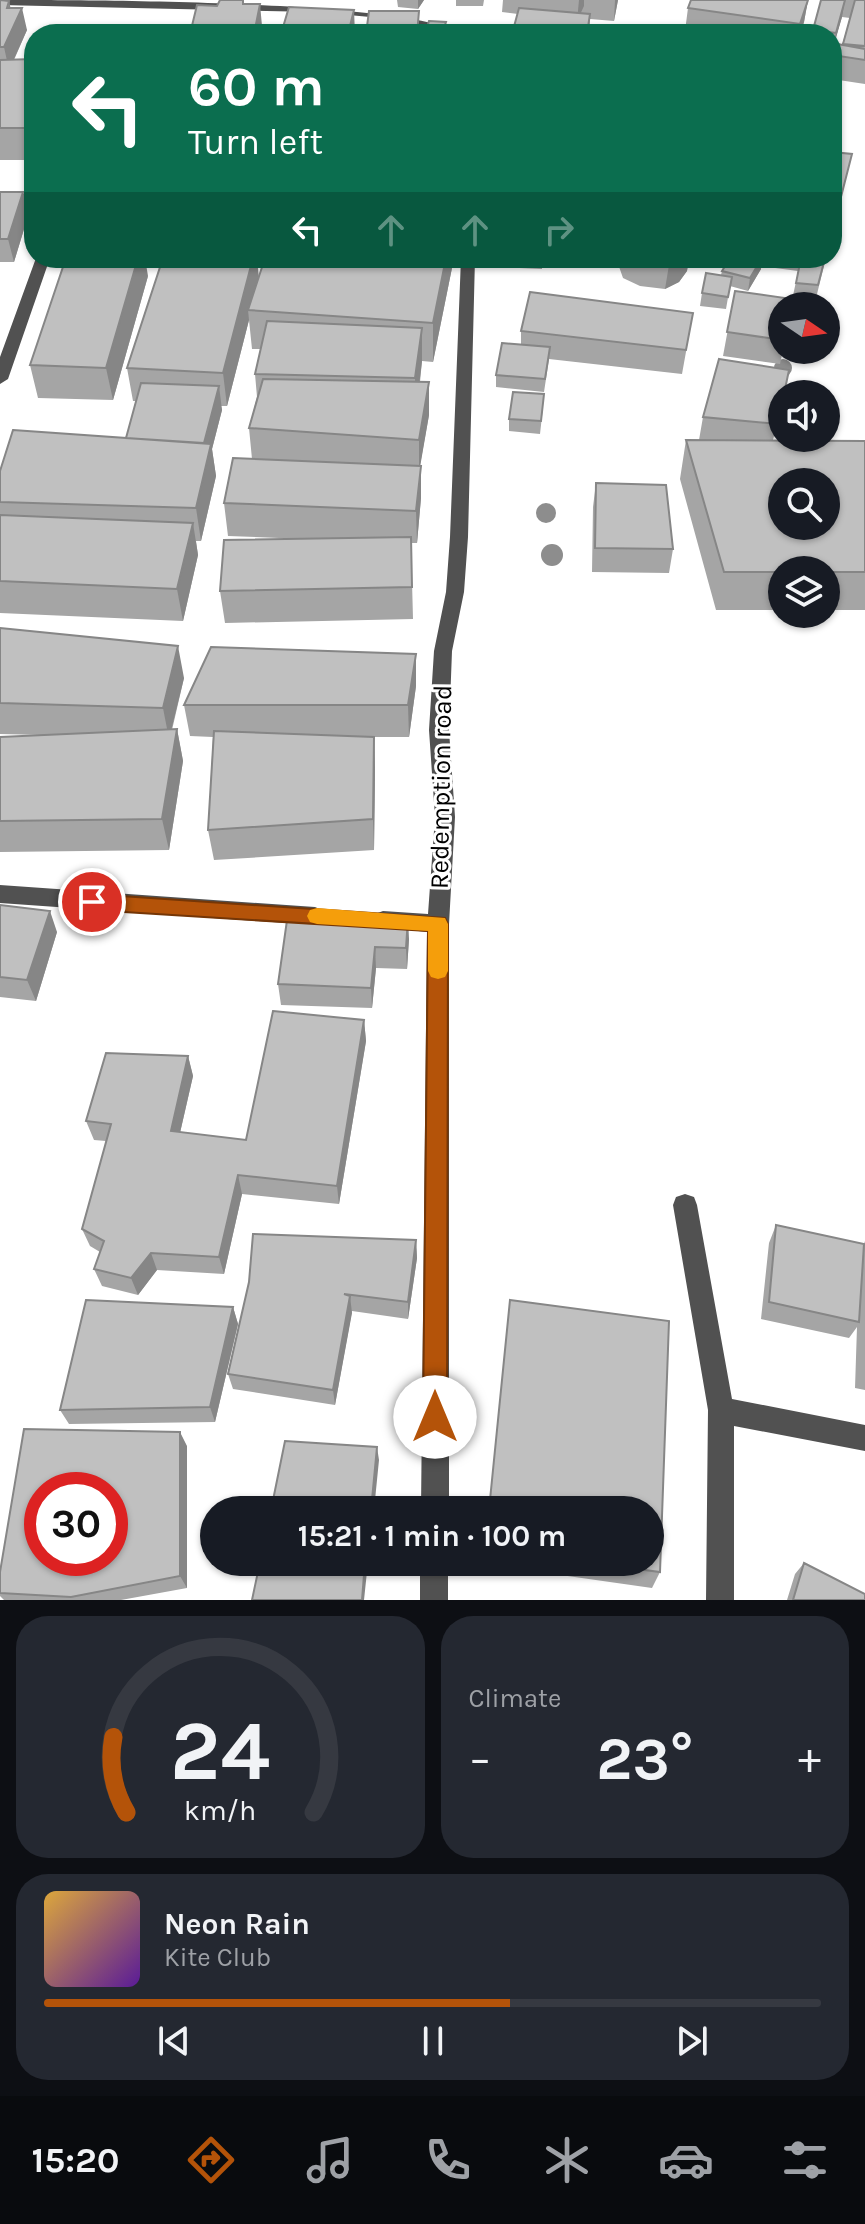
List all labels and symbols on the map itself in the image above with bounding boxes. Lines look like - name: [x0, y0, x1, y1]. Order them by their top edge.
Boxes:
- north arrow: [768, 292, 840, 364]
- street label: Redemption road: [424, 685, 458, 889]
- pin: [58, 868, 126, 936]
- position arrow: [393, 1375, 477, 1459]
- speed limit sign: 30: [24, 1472, 128, 1576]

